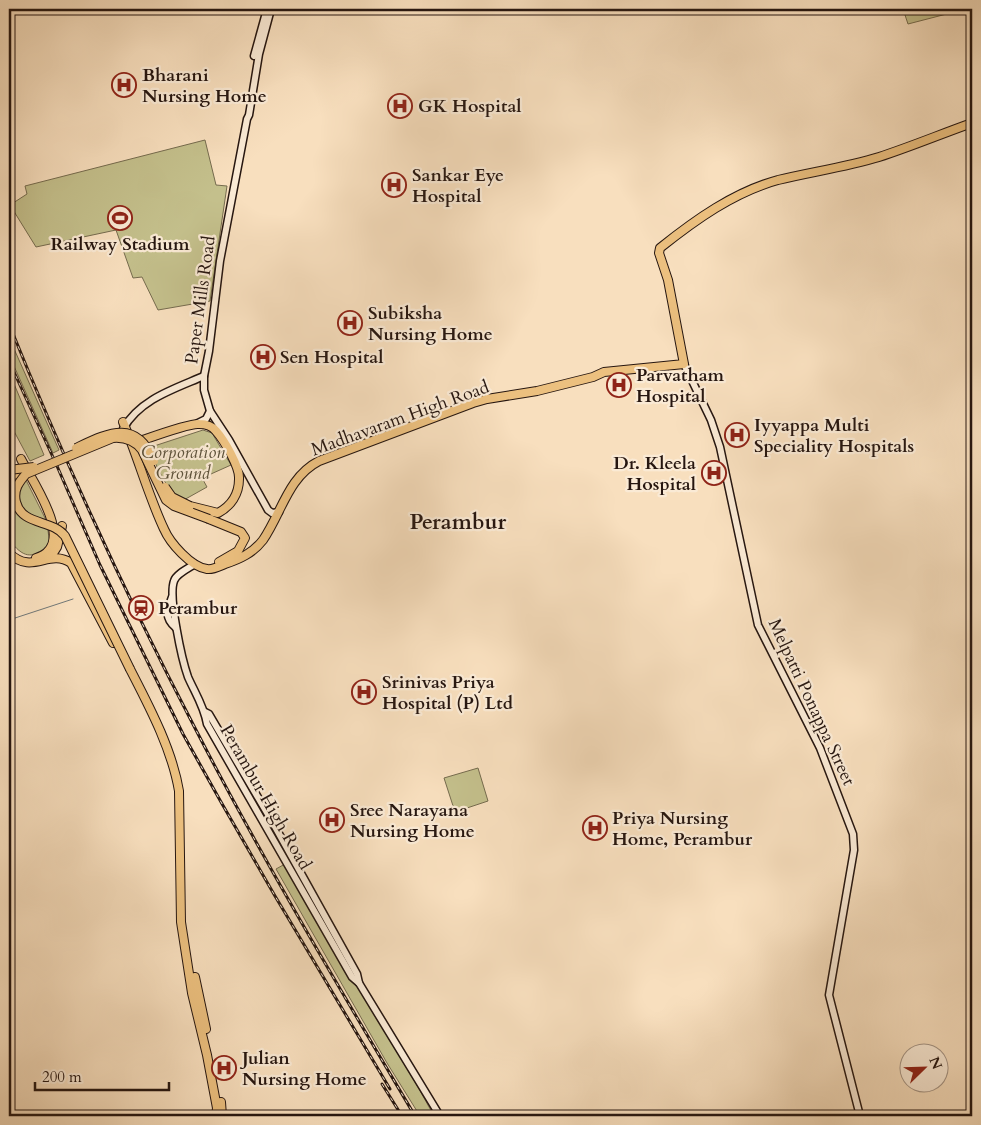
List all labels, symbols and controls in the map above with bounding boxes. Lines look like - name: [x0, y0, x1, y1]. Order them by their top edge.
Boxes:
- place label: Bharani Nursing Home: [142, 63, 267, 109]
- hospital icon: Bharani Nursing Home: [111, 72, 137, 98]
- hospital icon: GK Hospital: [387, 93, 413, 119]
- place label: GK Hospital: [418, 94, 522, 119]
- place label: Sankar Eye Hospital: [412, 163, 504, 209]
- hospital icon: Sankar Eye Hospital: [381, 172, 407, 198]
- sports icon: Railway Stadium: [107, 205, 133, 231]
- place label: Railway Stadium: [50, 232, 190, 257]
- street label: Paper Mills Road: [179, 234, 222, 366]
- place label: Subiksha Nursing Home: [368, 301, 493, 347]
- hospital icon: Subiksha Nursing Home: [337, 310, 363, 336]
- hospital icon: Sen Hospital: [250, 344, 276, 370]
- place label: Sen Hospital: [280, 345, 383, 370]
- place label: Parvatham Hospital: [636, 363, 725, 409]
- hospital icon: Parvatham Hospital: [606, 372, 632, 398]
- street label: Madhavaram High Road: [308, 374, 493, 462]
- place label: Iyyappa Multi Speciality Hospitals: [754, 413, 914, 459]
- hospital icon: Iyyappa Multi Speciality Hospitals: [724, 422, 750, 448]
- park label: Corporation Ground: [141, 440, 225, 486]
- place label: Dr. Kleela Hospital: [613, 451, 696, 497]
- hospital icon: Dr. Kleela Hospital: [701, 460, 727, 486]
- district label: Perambur: [410, 507, 507, 537]
- station icon: Perambur: [128, 595, 154, 621]
- place label: Perambur: [158, 596, 238, 621]
- street label: Melpatti Ponappa Street: [762, 615, 861, 790]
- place label: Srinivas Priya Hospital (P) Ltd: [382, 670, 514, 716]
- hospital icon: Srinivas Priya Hospital (P) Ltd: [351, 679, 377, 705]
- street label: Perambur High Road: [214, 720, 318, 875]
- place label: Sree Narayana Nursing Home: [350, 798, 475, 844]
- place label: Priya Nursing Home, Perambur: [612, 806, 753, 852]
- hospital icon: Sree Narayana Nursing Home: [319, 807, 345, 833]
- hospital icon: Priya Nursing Home, Perambur: [582, 815, 608, 841]
- north arrow: [898, 1042, 948, 1092]
- place label: Julian Nursing Home: [239, 1046, 367, 1092]
- text: N: [924, 1054, 947, 1072]
- hospital icon: Julian Nursing Home: [211, 1055, 237, 1081]
- scale bar: [35, 1060, 169, 1092]
- text: 200 m: [42, 1067, 82, 1087]

